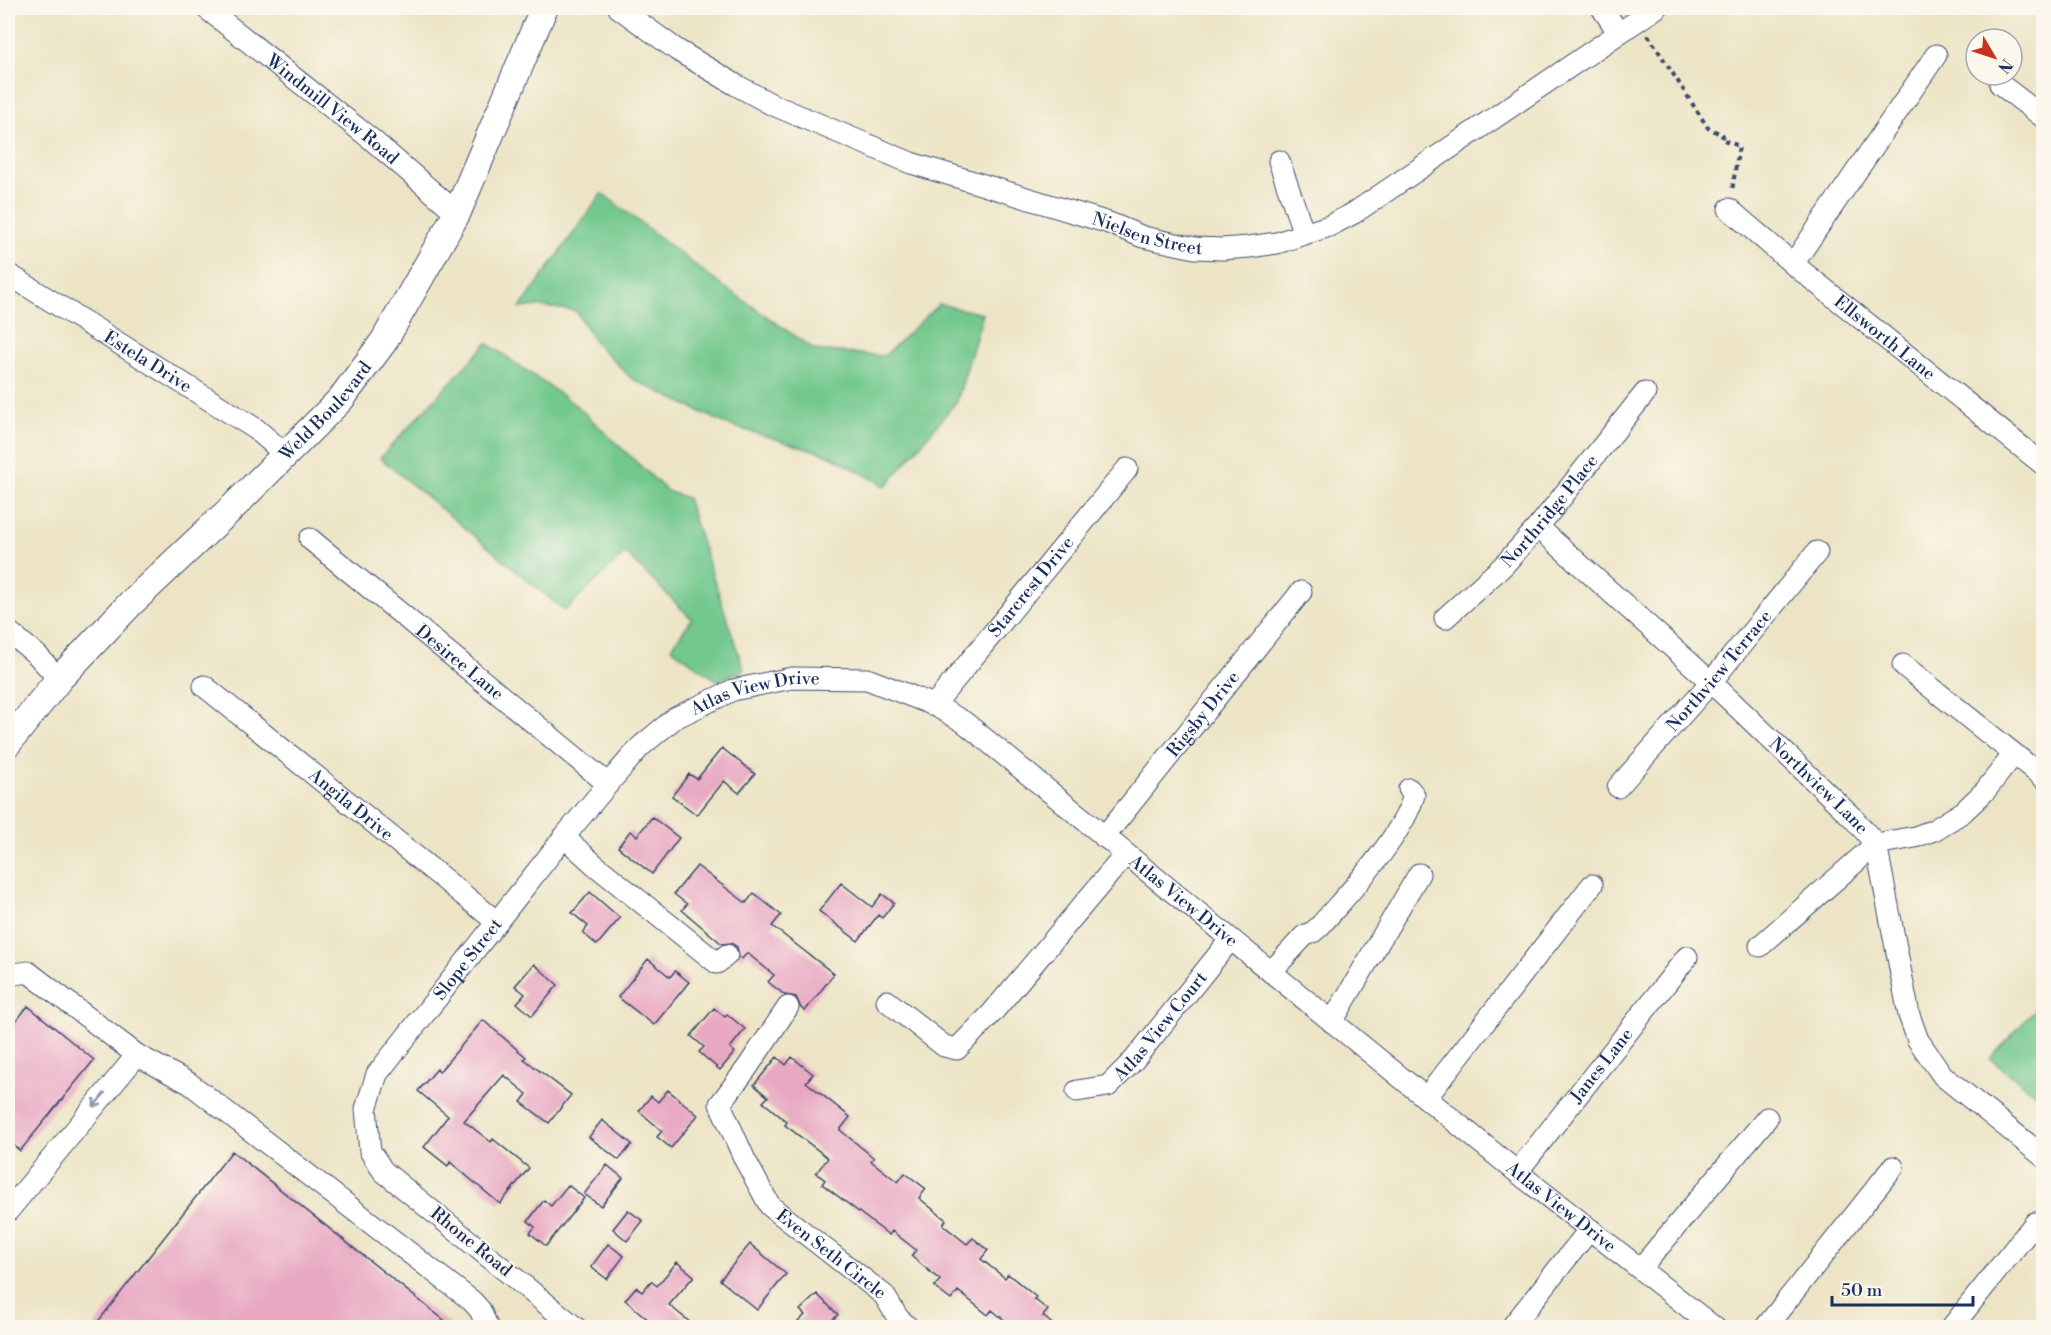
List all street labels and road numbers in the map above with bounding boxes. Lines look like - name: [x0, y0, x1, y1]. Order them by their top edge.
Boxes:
- street label: Windmill View Road: [261, 48, 404, 170]
- street label: Nielsen Street: [1089, 207, 1203, 260]
- street label: Ellsworth Lane: [1829, 290, 1940, 385]
- street label: Estela Drive: [99, 325, 196, 398]
- street label: Weld Boulevard: [274, 356, 377, 466]
- street label: Northridge Place: [1496, 450, 1603, 572]
- street label: Starcrest Drive: [983, 531, 1079, 642]
- street label: Northview Terrace: [1661, 605, 1777, 736]
- street label: Desiree Lane: [411, 619, 509, 705]
- street label: Atlas View Drive: [686, 666, 820, 721]
- street label: Rigsby Drive: [1161, 666, 1245, 762]
- street label: Northview Lane: [1764, 732, 1874, 839]
- street label: Angila Drive: [303, 763, 398, 846]
- street label: Atlas View Drive: [1124, 849, 1243, 952]
- street label: Slope Street: [428, 913, 507, 1005]
- street label: Atlas View Court: [1108, 966, 1212, 1086]
- street label: Janes Lane: [1564, 1023, 1638, 1108]
- street label: Atlas View Drive: [1501, 1156, 1621, 1257]
- street label: Rhone Road: [425, 1202, 517, 1282]
- street label: Even Seth Circle: [772, 1204, 891, 1304]

